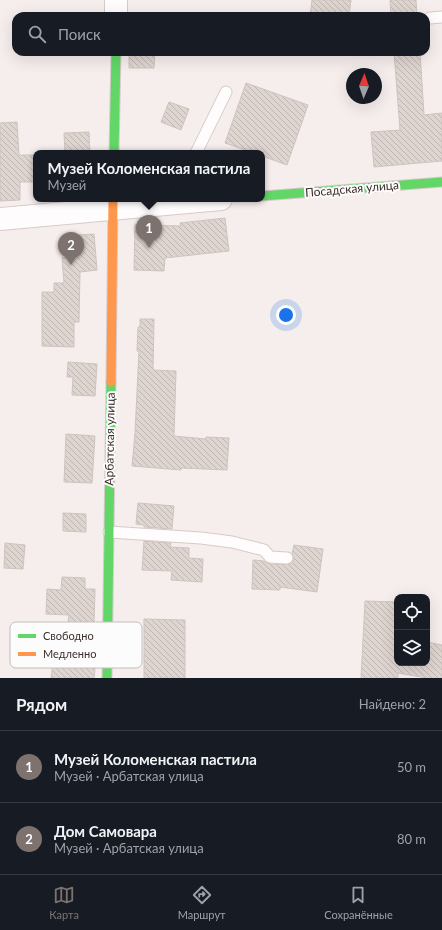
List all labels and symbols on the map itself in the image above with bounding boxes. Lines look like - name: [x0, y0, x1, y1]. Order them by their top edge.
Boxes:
- north arrow: [346, 68, 382, 104]
- street label: Посадская улица: [304, 177, 400, 200]
- pin: 1: [136, 215, 162, 248]
- pin: 2: [58, 232, 84, 265]
- your location: [276, 305, 296, 325]
- street label: Арбатская улица: [101, 392, 118, 486]
- legend: [10, 622, 142, 668]
- text: Свободно: [43, 629, 94, 642]
- text: Медленно: [43, 647, 96, 660]

